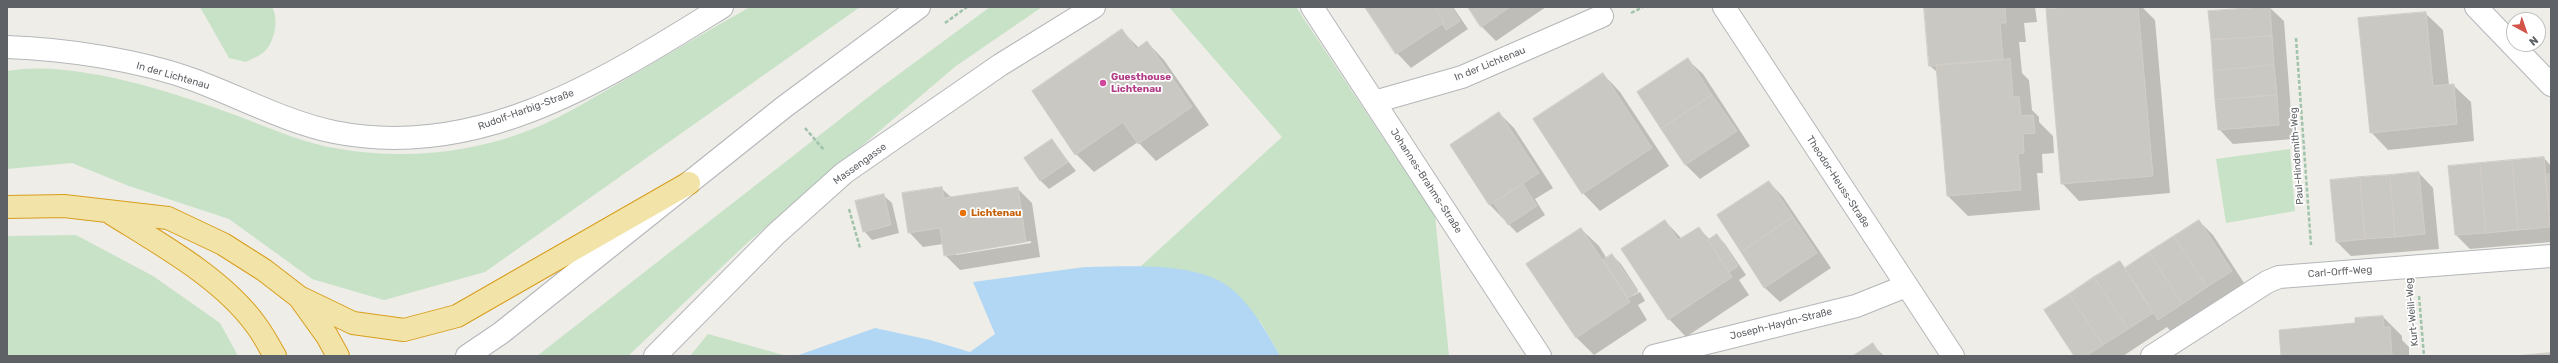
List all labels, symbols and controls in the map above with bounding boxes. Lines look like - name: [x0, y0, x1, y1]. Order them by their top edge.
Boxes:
- north arrow: [2506, 12, 2546, 52]
- text: N: [2526, 33, 2541, 48]
- street label: In der Lichtenau: [1453, 44, 1527, 84]
- street label: In der Lichtenau: [135, 60, 211, 92]
- place label: Guesthouse Lichtenau: [1111, 71, 1171, 94]
- marker: Guesthouse Lichtenau: [1098, 78, 1108, 88]
- street label: Rudolf-Harbig-Straße: [476, 87, 576, 133]
- street label: Paul-Hindemith-Weg: [2288, 107, 2306, 205]
- street label: Johannes-Brahms-Straße: [1388, 126, 1464, 236]
- street label: Theodor-Heuss-Straße: [1804, 134, 1872, 230]
- street label: Massengasse: [831, 141, 889, 187]
- place label: Lichtenau: [971, 207, 1022, 219]
- marker: Lichtenau: [958, 208, 968, 218]
- street label: Carl-Orff-Weg: [2307, 264, 2373, 280]
- street label: Kurt-Weill-Weg: [2403, 277, 2421, 347]
- street label: Joseph-Haydn-Straße: [1729, 305, 1833, 343]

